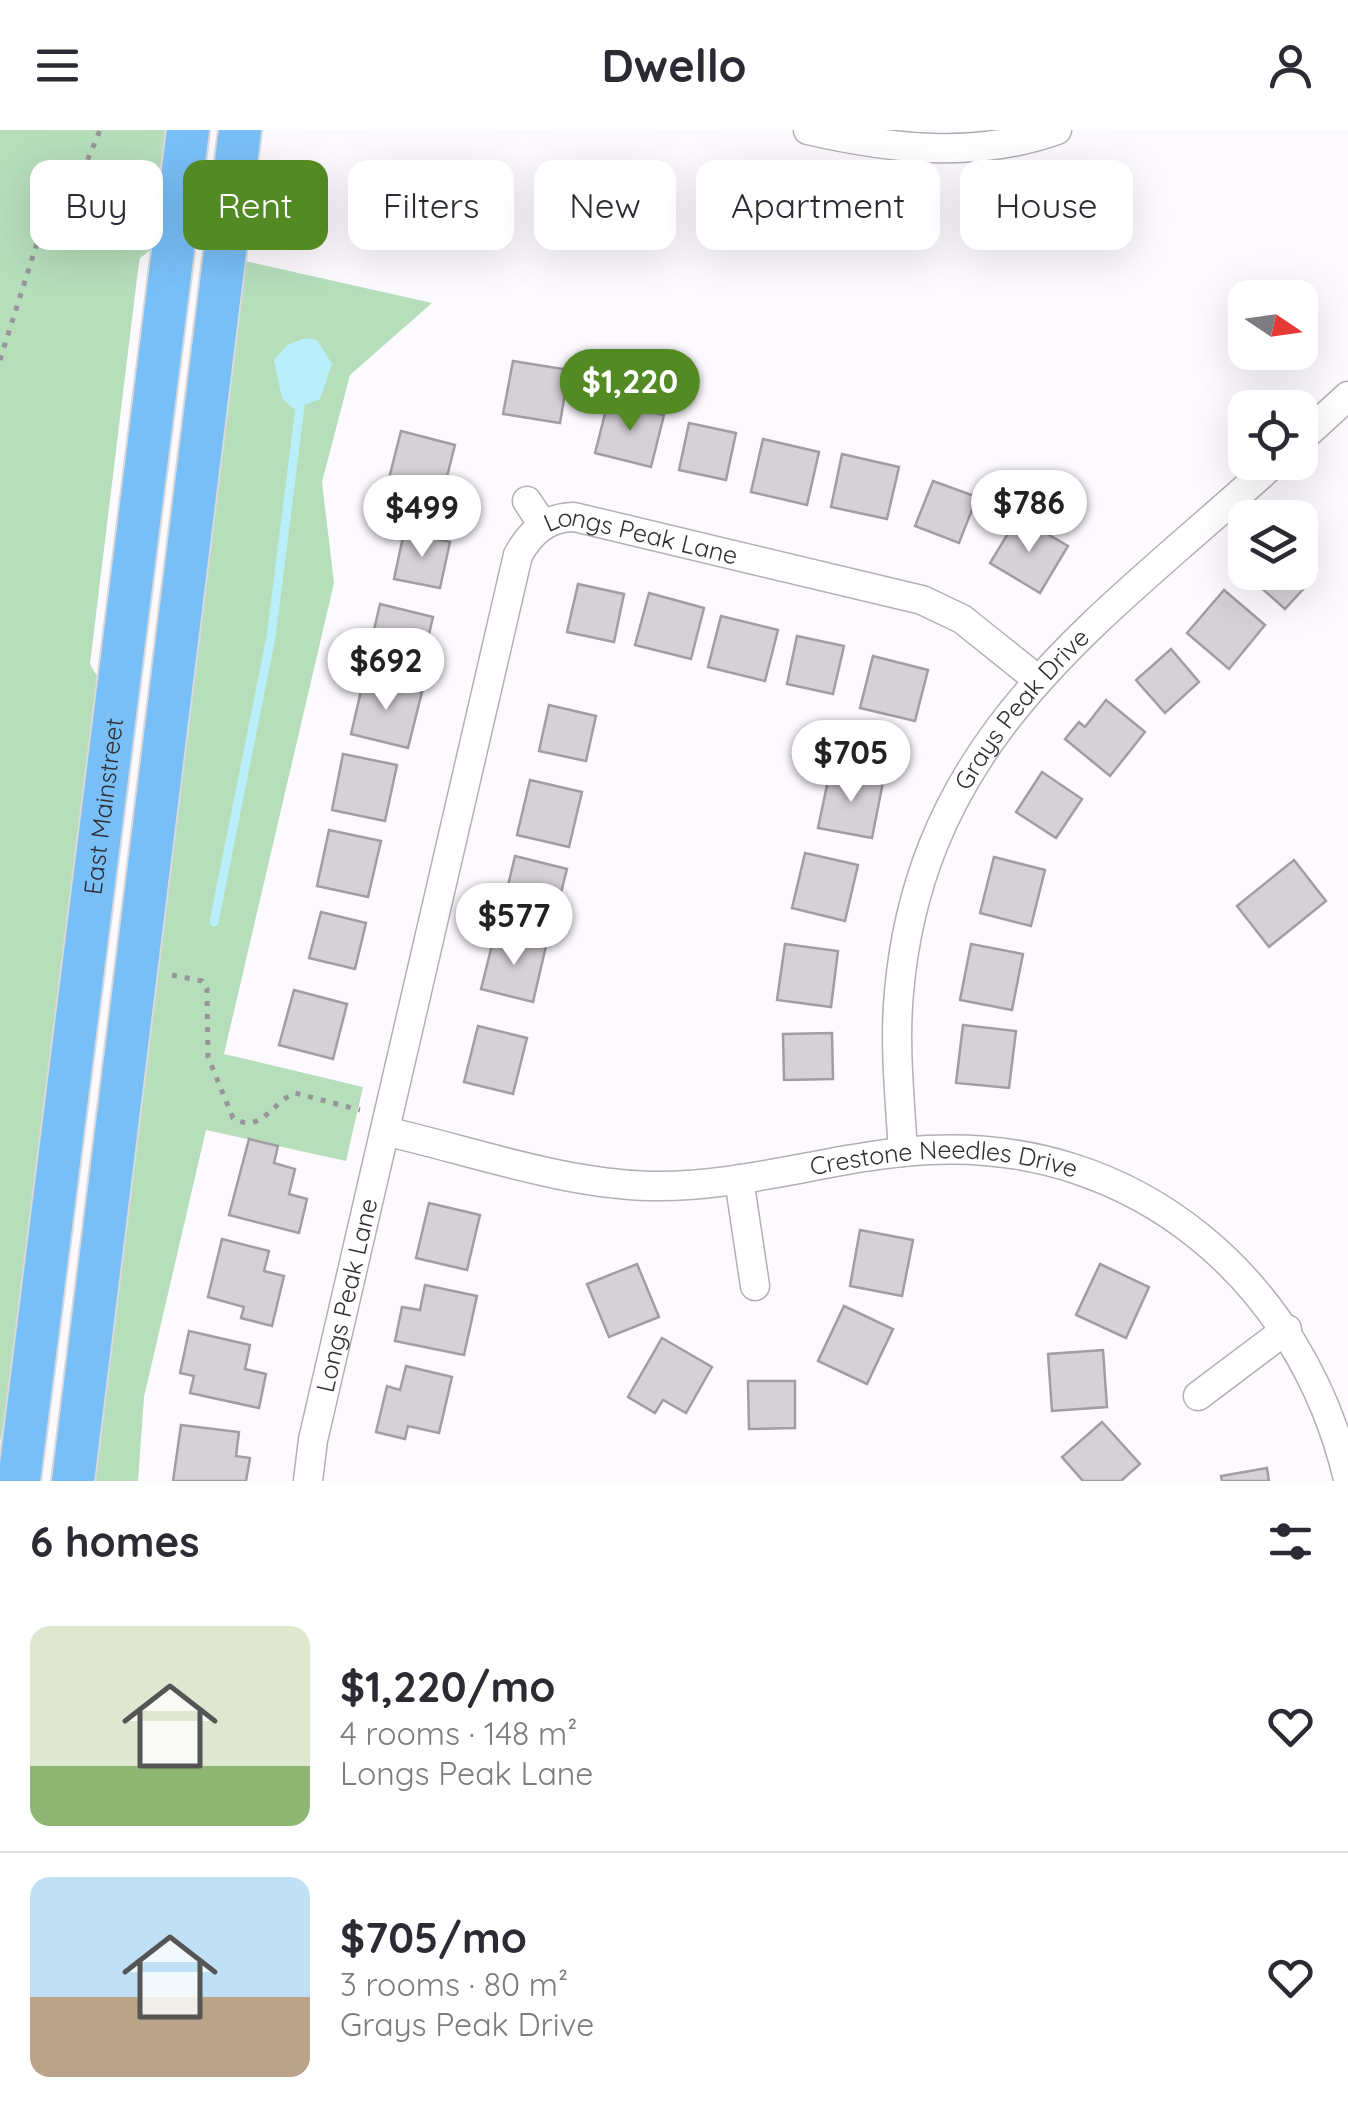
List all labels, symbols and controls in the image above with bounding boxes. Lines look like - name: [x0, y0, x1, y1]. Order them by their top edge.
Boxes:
- text: Dwello: [601, 37, 747, 93]
- icon: menu: [30, 38, 85, 93]
- icon: person: [1263, 38, 1318, 93]
- chip: Buy: [30, 160, 163, 250]
- chip: Rent: [183, 160, 328, 250]
- chip: Filters: [348, 160, 514, 250]
- chip: New: [534, 160, 676, 250]
- chip: Apartment: [696, 160, 940, 250]
- chip: House: [960, 160, 1133, 250]
- north arrow: [1228, 280, 1318, 370]
- map controls: [1228, 280, 1318, 590]
- pin: $1,220: [549, 349, 711, 434]
- text: $1,220: [582, 361, 678, 401]
- button: locate: [1228, 390, 1318, 480]
- pin: $786: [970, 470, 1088, 555]
- pin: $499: [363, 475, 481, 560]
- text: $786: [993, 482, 1065, 522]
- text: $499: [385, 487, 459, 527]
- button: layers: [1228, 500, 1318, 590]
- street label: Longs Peak Lane: [539, 501, 741, 571]
- street label: Grays Peak Drive: [947, 621, 1095, 795]
- pin: $692: [327, 628, 445, 713]
- text: $692: [349, 640, 423, 680]
- street label: East Mainstreet: [76, 716, 129, 896]
- pin: $705: [792, 720, 910, 805]
- text: $705: [814, 732, 888, 772]
- pin: $577: [455, 883, 573, 968]
- text: $577: [478, 895, 550, 935]
- street label: Crestone Needles Drive: [807, 1133, 1082, 1184]
- street label: Longs Peak Lane: [309, 1195, 384, 1395]
- icon: filters: [1263, 1514, 1318, 1569]
- text: 6 homes: [30, 1515, 200, 1568]
- text: $1,220/mo: [340, 1660, 555, 1713]
- icon: home: [110, 1666, 230, 1786]
- icon: heart: [1263, 1699, 1318, 1754]
- text: 4 rooms · 148 m²: [340, 1713, 577, 1753]
- text: Longs Peak Lane: [340, 1753, 593, 1793]
- text: $705/mo: [340, 1911, 527, 1964]
- icon: home: [110, 1917, 230, 2037]
- icon: heart: [1263, 1950, 1318, 2005]
- text: 3 rooms · 80 m²: [340, 1964, 568, 2004]
- text: Grays Peak Drive: [340, 2004, 594, 2044]

